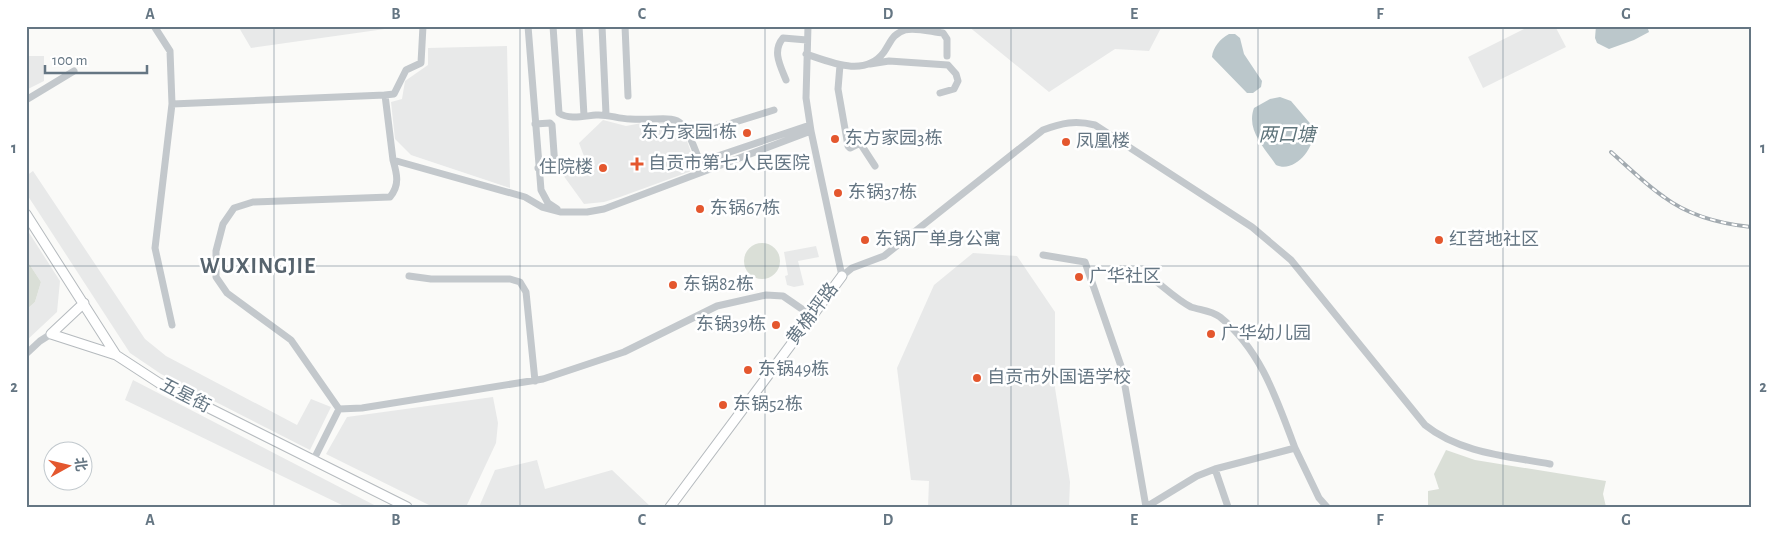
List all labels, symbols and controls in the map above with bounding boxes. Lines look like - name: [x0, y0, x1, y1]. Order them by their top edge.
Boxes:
- text: A: [145, 6, 155, 22]
- text: B: [391, 6, 401, 22]
- text: C: [638, 6, 647, 22]
- text: D: [883, 6, 894, 22]
- text: E: [1130, 6, 1138, 22]
- text: F: [1376, 6, 1384, 22]
- text: G: [1621, 6, 1631, 22]
- scale bar: [45, 42, 148, 74]
- text: 100 m: [52, 53, 87, 68]
- place label: 东方家园1栋: [641, 122, 737, 142]
- water label: 两口塘: [1258, 124, 1318, 145]
- marker: 东方家园1栋: [741, 127, 753, 139]
- place label: 东方家园3栋: [845, 128, 942, 148]
- place label: 凤凰楼: [1076, 131, 1130, 151]
- marker: 东方家园3栋: [829, 133, 841, 145]
- marker: 凤凰楼: [1060, 136, 1072, 148]
- text: 1: [11, 140, 17, 156]
- text: 1: [1760, 140, 1766, 156]
- place label: 自贡市第七人民医院: [648, 153, 810, 173]
- place label: 住院楼: [539, 157, 593, 177]
- marker: 自贡市第七人民医院: [630, 157, 644, 171]
- marker: 住院楼: [597, 162, 609, 174]
- place label: 东锅37栋: [848, 182, 917, 202]
- marker: 东锅37栋: [832, 187, 844, 199]
- place label: 东锅67栋: [710, 198, 780, 218]
- marker: 东锅67栋: [694, 203, 706, 215]
- place label: 东锅厂单身公寓: [875, 229, 1001, 249]
- place label: 红苕地社区: [1449, 229, 1539, 249]
- marker: 东锅厂单身公寓: [859, 234, 871, 246]
- marker: 红苕地社区: [1433, 234, 1445, 246]
- district label: WUXINGJIE: [200, 255, 316, 277]
- place label: 广华社区: [1089, 266, 1161, 286]
- marker: 广华社区: [1073, 271, 1085, 283]
- place label: 东锅82栋: [683, 274, 754, 294]
- marker: 东锅82栋: [667, 279, 679, 291]
- street label: 黄桷坪路: [783, 279, 842, 348]
- place label: 东锅39栋: [696, 314, 766, 334]
- marker: 东锅39栋: [770, 319, 782, 331]
- place label: 广华幼儿园: [1221, 323, 1311, 343]
- marker: 广华幼儿园: [1205, 328, 1217, 340]
- place label: 东锅49栋: [758, 359, 829, 379]
- marker: 东锅49栋: [742, 364, 754, 376]
- place label: 自贡市外国语学校: [987, 367, 1131, 387]
- marker: 自贡市外国语学校: [971, 372, 983, 384]
- street label: 五星街: [157, 374, 214, 416]
- text: 2: [10, 379, 18, 395]
- text: 2: [1759, 379, 1767, 395]
- place label: 东锅52栋: [733, 394, 803, 414]
- marker: 东锅52栋: [717, 399, 729, 411]
- north arrow: [42, 440, 92, 490]
- text: 北: [72, 456, 89, 472]
- text: A: [145, 512, 155, 528]
- text: B: [391, 512, 401, 528]
- text: C: [638, 512, 647, 528]
- text: D: [883, 512, 894, 528]
- text: E: [1130, 512, 1138, 528]
- text: F: [1376, 512, 1384, 528]
- text: G: [1621, 512, 1631, 528]

